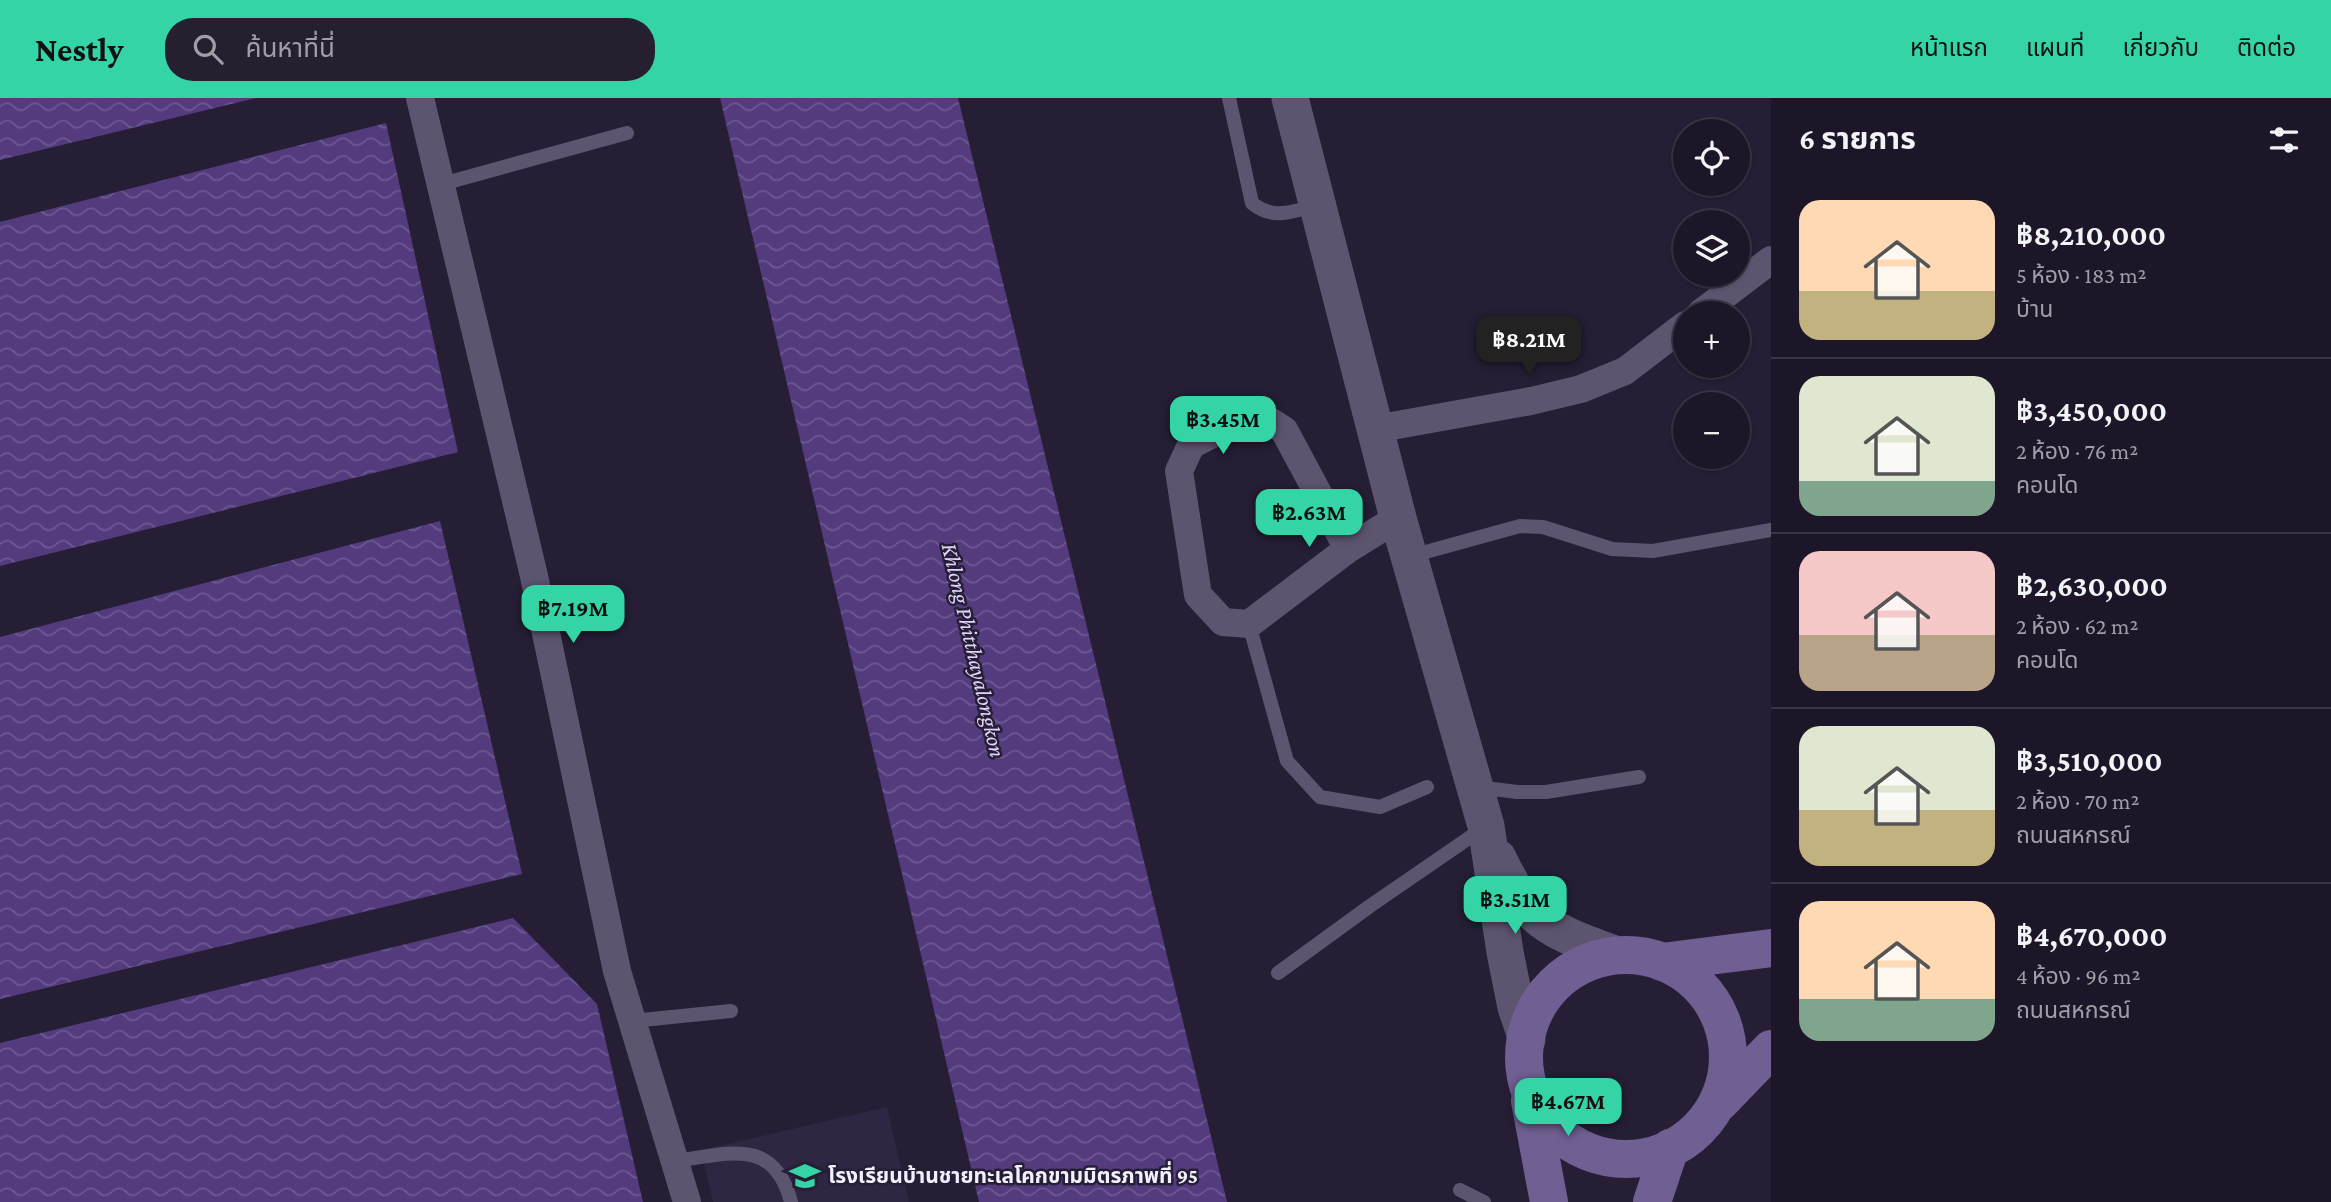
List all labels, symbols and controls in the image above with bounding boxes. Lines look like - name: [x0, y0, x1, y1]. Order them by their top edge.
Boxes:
- search box: [165, 18, 655, 81]
- icon: search: [189, 30, 227, 68]
- text: Nestly: [35, 31, 123, 68]
- text: ค้นหาที่นี่: [245, 34, 335, 63]
- text: หน้าแรก: [1910, 34, 1988, 61]
- text: แผนที่: [2026, 34, 2084, 61]
- text: เกี่ยวกับ: [2122, 34, 2199, 61]
- text: ติดต่อ: [2237, 34, 2296, 61]
- map controls: [1673, 119, 1750, 469]
- button: locate: [1673, 119, 1750, 196]
- icon: filters: [2265, 121, 2303, 159]
- text: 6 รายการ: [1799, 122, 1916, 155]
- button: layers: [1673, 210, 1750, 287]
- text: ฿8,210,000: [2016, 218, 2166, 251]
- icon: home: [1855, 228, 1939, 312]
- text: 5 ห้อง · 183 m²: [2016, 262, 2147, 288]
- text: บ้าน: [2016, 296, 2053, 322]
- button: +: [1673, 301, 1750, 378]
- pin: ฿8.21M: [1472, 316, 1586, 376]
- text: ฿8.21M: [1492, 326, 1566, 352]
- button: −: [1673, 392, 1750, 469]
- text: ฿3,450,000: [2016, 394, 2167, 427]
- pin: ฿3.45M: [1166, 396, 1280, 456]
- icon: home: [1855, 404, 1939, 488]
- text: ฿3.45M: [1186, 406, 1260, 432]
- text: 2 ห้อง · 76 m²: [2016, 438, 2138, 464]
- text: คอนโด: [2016, 472, 2078, 498]
- pin: ฿2.63M: [1252, 490, 1366, 549]
- text: ฿2.63M: [1272, 499, 1346, 525]
- water label: Khlong Phitthayalongkon: [937, 540, 1011, 760]
- text: ฿2,630,000: [2016, 569, 2168, 602]
- icon: home: [1855, 579, 1939, 663]
- pin: ฿7.19M: [516, 586, 630, 645]
- text: ฿7.19M: [538, 595, 608, 621]
- text: 2 ห้อง · 62 m²: [2016, 613, 2138, 639]
- text: คอนโด: [2016, 647, 2078, 673]
- text: ฿3,510,000: [2016, 744, 2162, 777]
- icon: home: [1855, 754, 1939, 838]
- text: 2 ห้อง · 70 m²: [2016, 788, 2140, 814]
- text: ถนนสหกรณ์: [2016, 822, 2131, 848]
- pin: ฿3.51M: [1458, 876, 1572, 936]
- text: ฿3.51M: [1480, 886, 1550, 912]
- text: ฿4,670,000: [2016, 919, 2167, 952]
- icon: home: [1855, 929, 1939, 1013]
- text: 4 ห้อง · 96 m²: [2016, 963, 2140, 989]
- text: ถนนสหกรณ์: [2016, 997, 2131, 1023]
- pin: ฿4.67M: [1511, 1079, 1625, 1138]
- text: ฿4.67M: [1531, 1088, 1605, 1114]
- school or university icon: โรงเรียนบ้านชายทะเลโคกขามมิตรภาพที่ 95: [788, 1159, 822, 1193]
- place label: โรงเรียนบ้านชายทะเลโคกขามมิตรภาพที่ 95: [828, 1161, 1198, 1188]

